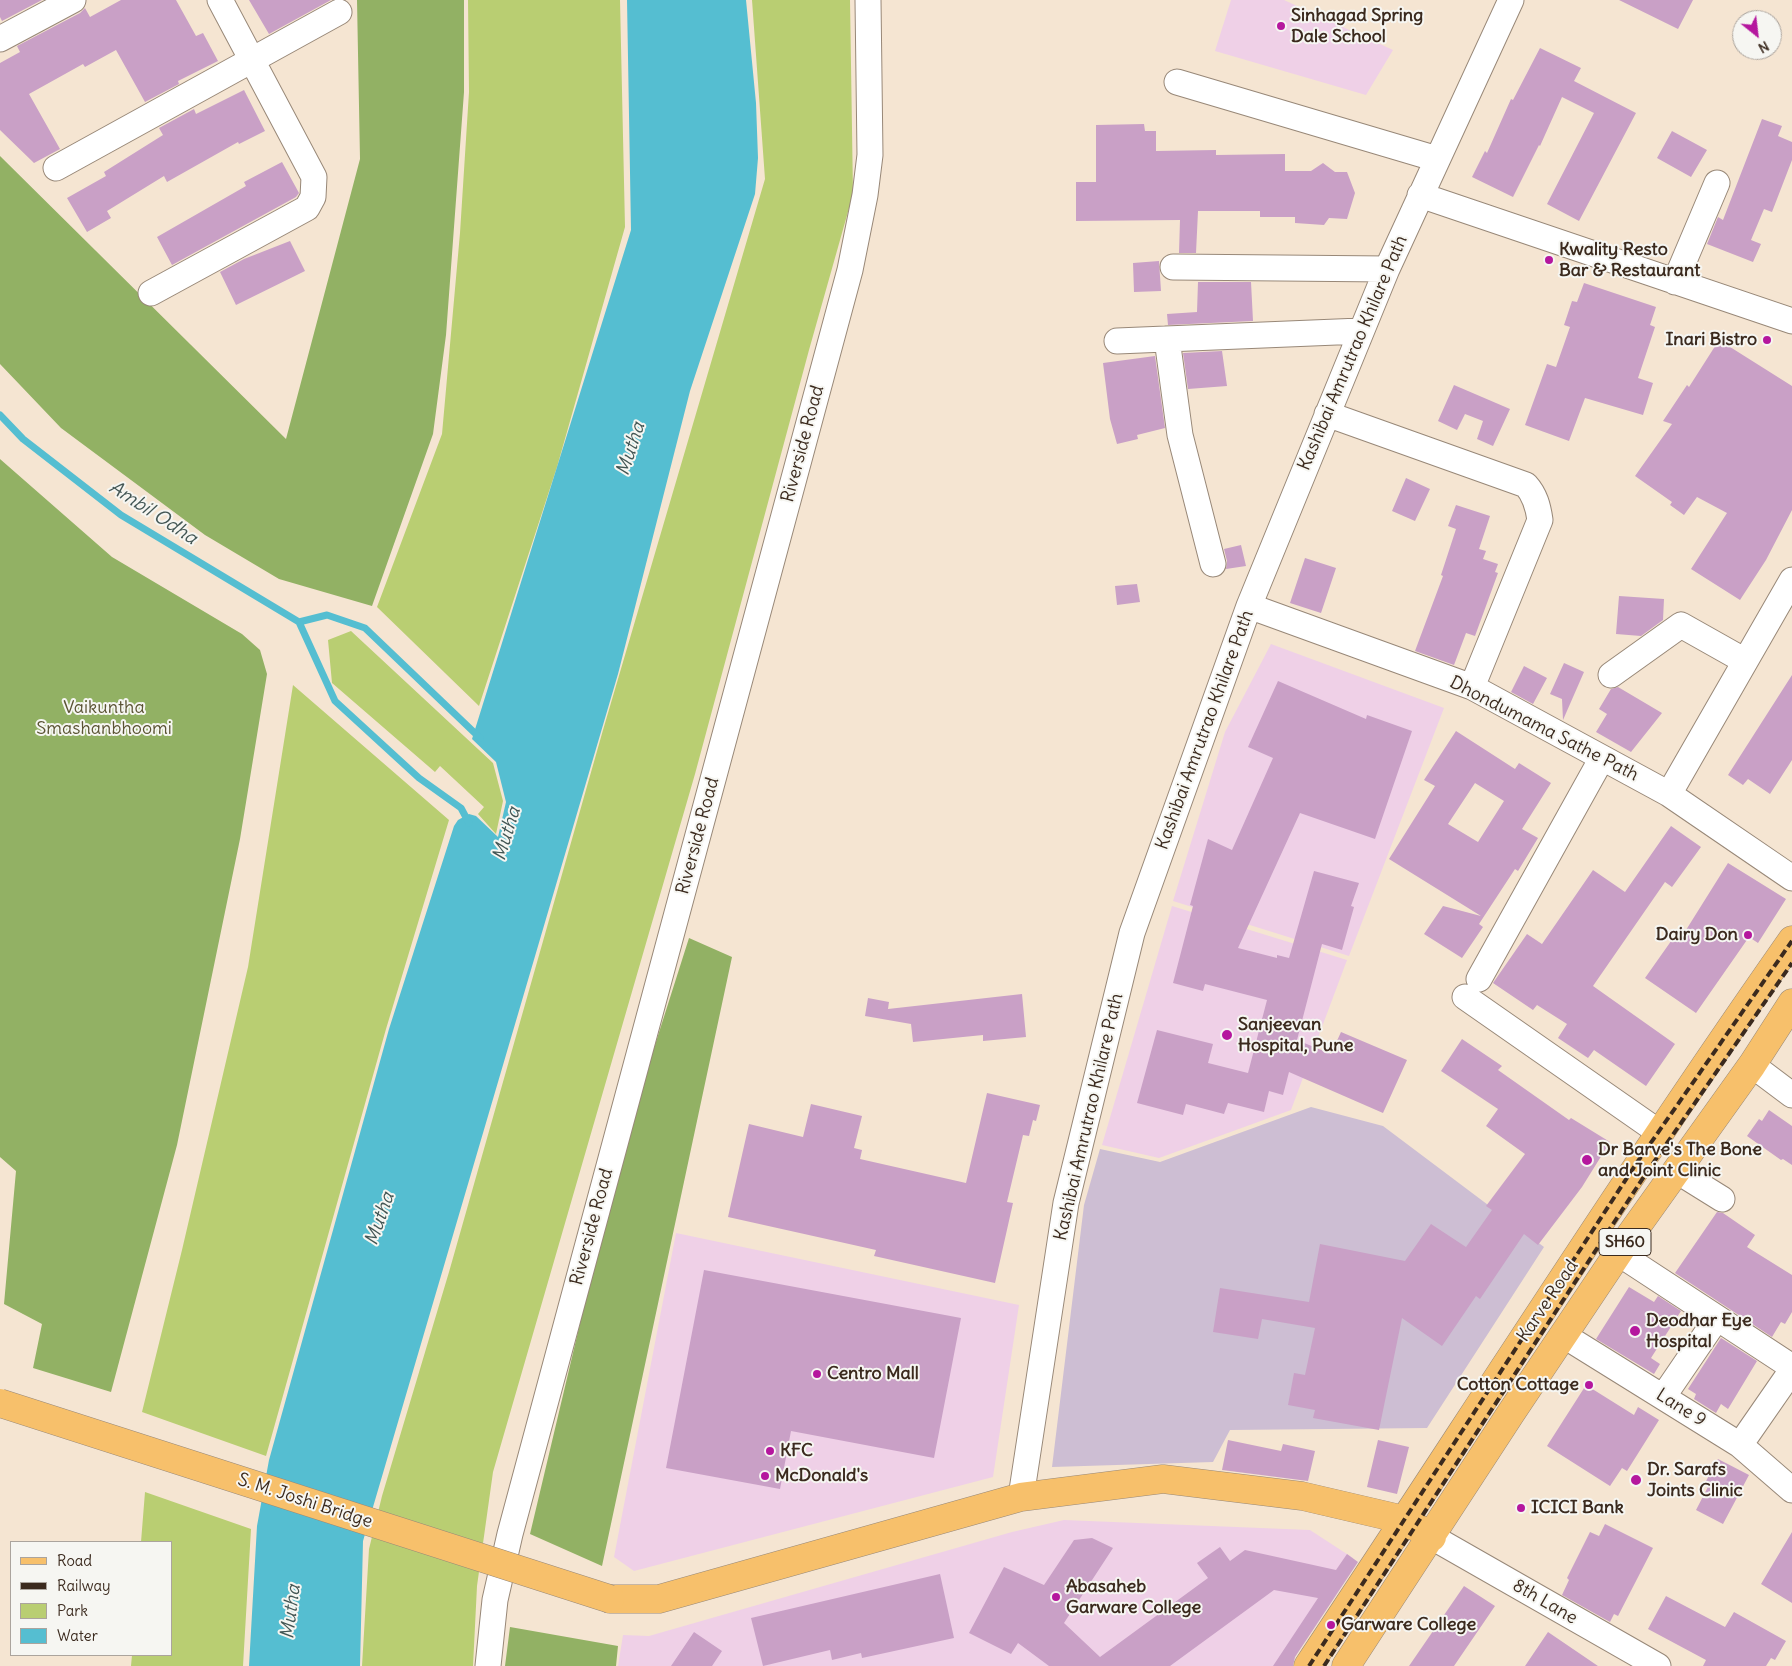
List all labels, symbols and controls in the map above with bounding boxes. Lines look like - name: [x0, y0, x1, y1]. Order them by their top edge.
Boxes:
- place label: Sinhagad Spring Dale School: [1291, 5, 1423, 48]
- north arrow: [1732, 10, 1782, 60]
- marker: Sinhagad Spring Dale School: [1275, 20, 1287, 32]
- text: N: [1755, 37, 1772, 57]
- street label: Kashibai Amrutrao Khilare Path: [1294, 232, 1412, 474]
- place label: Kwality Resto Bar & Restaurant: [1559, 239, 1700, 282]
- marker: Kwality Resto Bar & Restaurant: [1543, 254, 1555, 266]
- place label: Inari Bistro: [1666, 329, 1757, 351]
- marker: Inari Bistro: [1761, 334, 1773, 346]
- street label: Riverside Road: [777, 383, 829, 505]
- water label: Mutha: [612, 420, 650, 478]
- water label: Ambil Odha: [105, 476, 201, 550]
- street label: Kashibai Amrutrao Khilare Path: [1152, 607, 1258, 853]
- street label: Dhondumama Sathe Path: [1446, 672, 1642, 786]
- park label: Vaikuntha Smashanbhoomi: [36, 697, 172, 740]
- street label: Riverside Road: [672, 775, 724, 897]
- water label: Mutha: [488, 805, 526, 863]
- place label: Dairy Don: [1656, 924, 1738, 946]
- marker: Dairy Don: [1742, 929, 1754, 941]
- street label: Kashibai Amrutrao Khilare Path: [1050, 991, 1128, 1243]
- place label: Sanjeevan Hospital, Pune: [1238, 1014, 1353, 1056]
- marker: Sanjeevan Hospital, Pune: [1220, 1028, 1234, 1042]
- place label: Dr Barve's The Bone and Joint Clinic: [1598, 1139, 1762, 1182]
- marker: Dr Barve's The Bone and Joint Clinic: [1580, 1153, 1594, 1167]
- street label: Riverside Road: [566, 1166, 618, 1288]
- water label: Mutha: [360, 1189, 400, 1249]
- road number: SH60: [1599, 1228, 1651, 1256]
- street label: Karve Road: [1513, 1256, 1583, 1346]
- place label: Deodhar Eye Hospital: [1646, 1310, 1752, 1352]
- marker: Deodhar Eye Hospital: [1628, 1324, 1642, 1338]
- place label: Centro Mall: [827, 1363, 919, 1385]
- marker: Centro Mall: [811, 1368, 823, 1380]
- place label: Cotton Cottage: [1457, 1374, 1579, 1396]
- marker: Cotton Cottage: [1583, 1379, 1595, 1391]
- street label: Lane 9: [1652, 1384, 1710, 1432]
- place label: KFC: [780, 1440, 813, 1462]
- marker: KFC: [764, 1445, 776, 1457]
- place label: Dr. Sarafs Joints Clinic: [1647, 1459, 1743, 1502]
- place label: McDonald's: [775, 1465, 868, 1487]
- street label: S. M. Joshi Bridge: [235, 1469, 375, 1533]
- marker: McDonald's: [759, 1470, 771, 1482]
- marker: Dr. Sarafs Joints Clinic: [1629, 1473, 1643, 1487]
- place label: ICICI Bank: [1531, 1497, 1624, 1519]
- marker: ICICI Bank: [1515, 1502, 1527, 1514]
- legend: [10, 1541, 172, 1656]
- text: Road: [57, 1551, 92, 1570]
- street label: 8th Lane: [1509, 1575, 1581, 1629]
- text: Railway: [57, 1576, 111, 1595]
- place label: Abasaheb Garware College: [1066, 1576, 1201, 1618]
- water label: Mutha: [276, 1584, 306, 1640]
- marker: Abasaheb Garware College: [1050, 1591, 1062, 1603]
- text: Park: [57, 1601, 88, 1620]
- place label: Garware College: [1341, 1614, 1476, 1636]
- marker: Garware College: [1325, 1619, 1337, 1631]
- text: Water: [57, 1626, 98, 1645]

